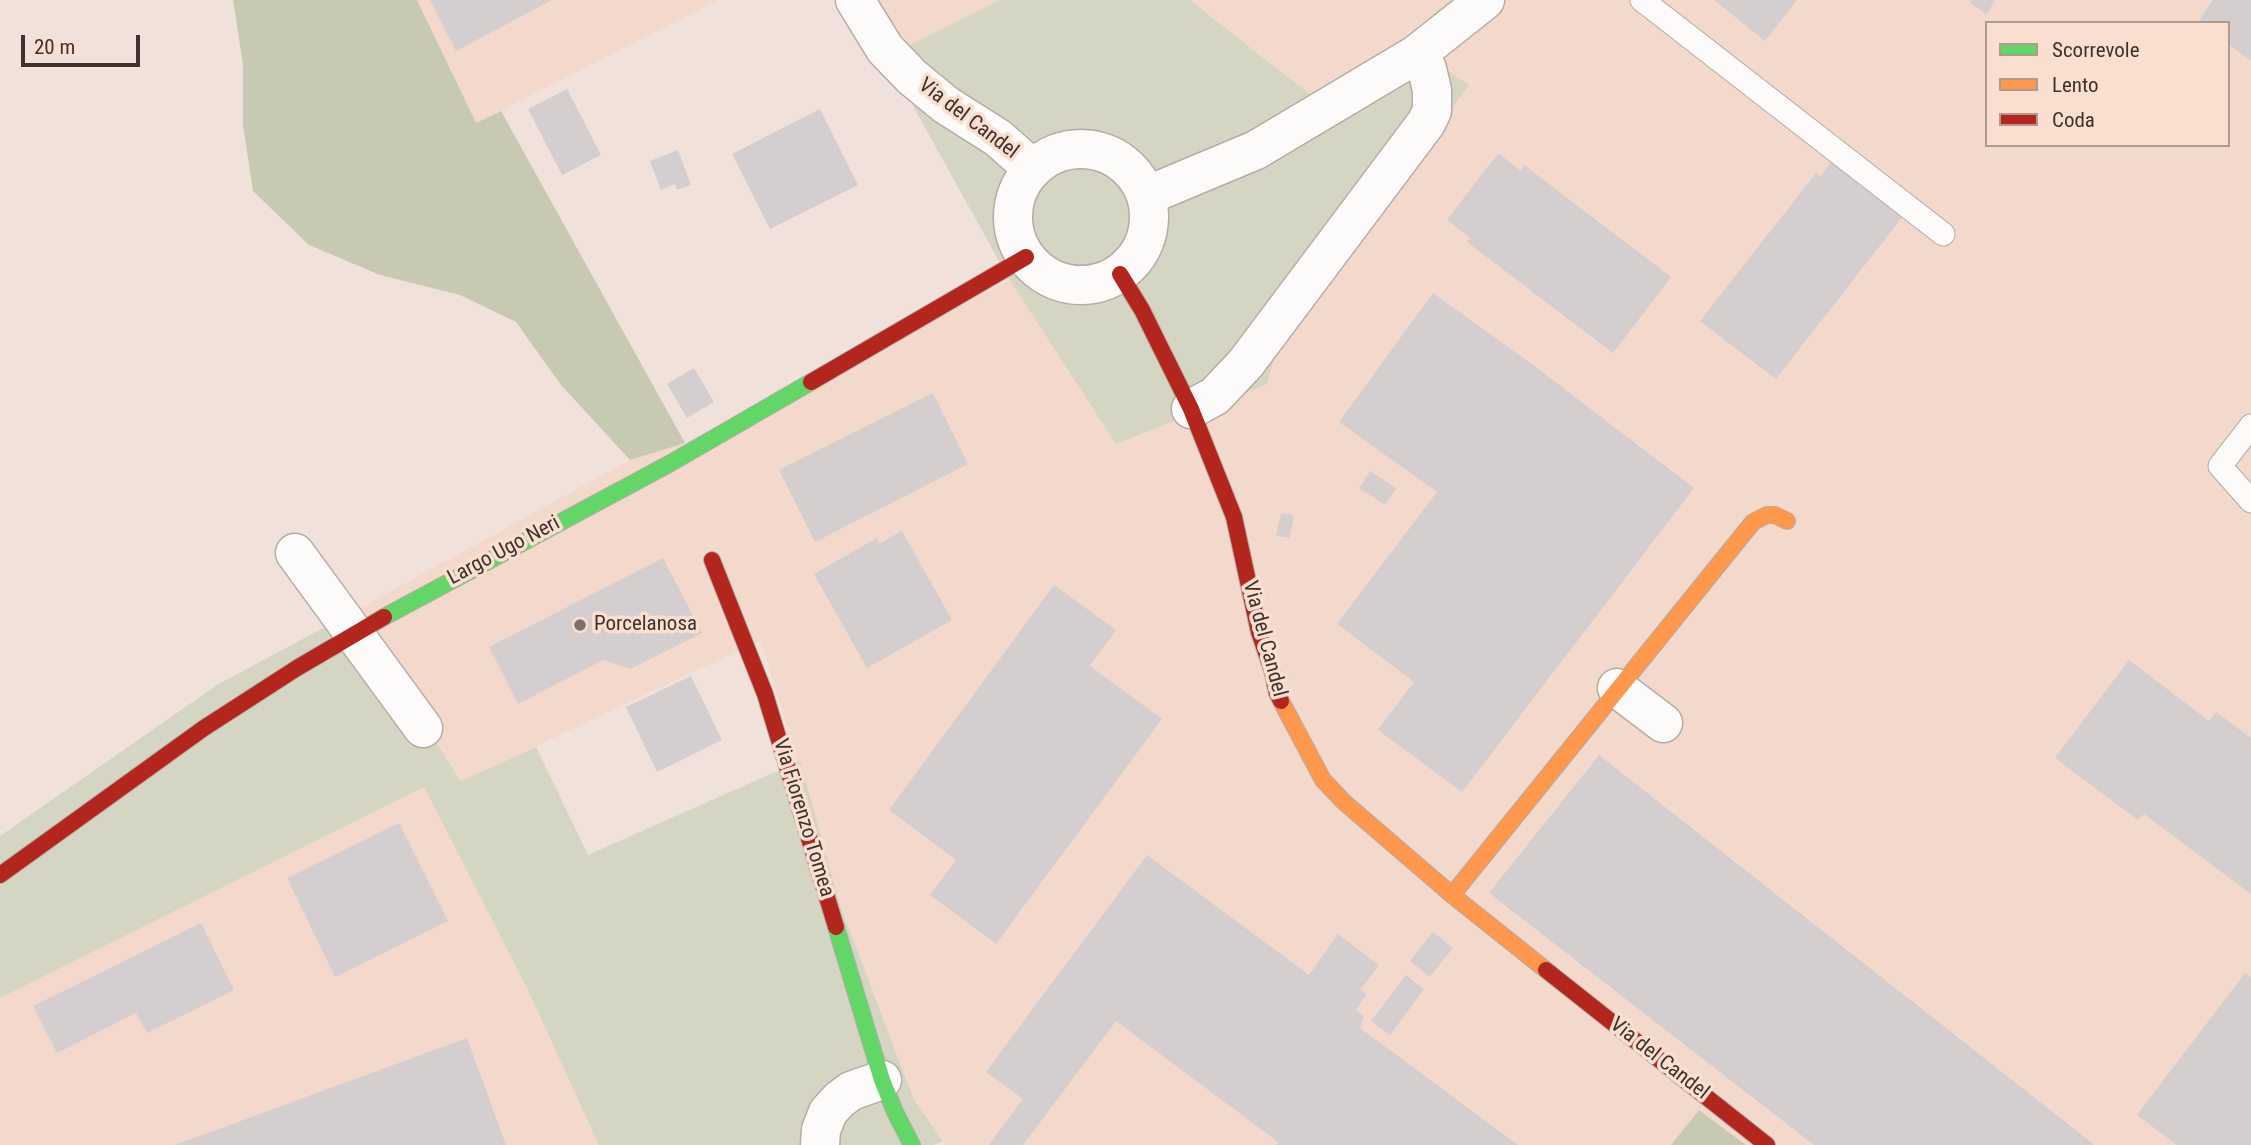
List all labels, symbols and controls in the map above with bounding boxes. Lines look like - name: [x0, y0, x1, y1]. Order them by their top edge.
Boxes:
- scale bar: [24, 21, 144, 65]
- legend: [1985, 21, 2230, 147]
- text: 20 m: [34, 35, 75, 59]
- text: Scorrevole: [2052, 38, 2139, 62]
- street label: Via del Candel: [913, 73, 1023, 165]
- text: Lento: [2052, 73, 2099, 97]
- text: Coda: [2052, 108, 2095, 132]
- street label: Largo Ugo Neri: [444, 511, 564, 591]
- street label: Via del Candel: [1236, 578, 1292, 700]
- place label: Porcelanosa: [594, 612, 697, 638]
- marker: Porcelanosa: [572, 617, 588, 633]
- street label: Via Fiorenzo Tomea: [767, 736, 839, 900]
- street label: Via del Candel: [1605, 1013, 1713, 1105]

